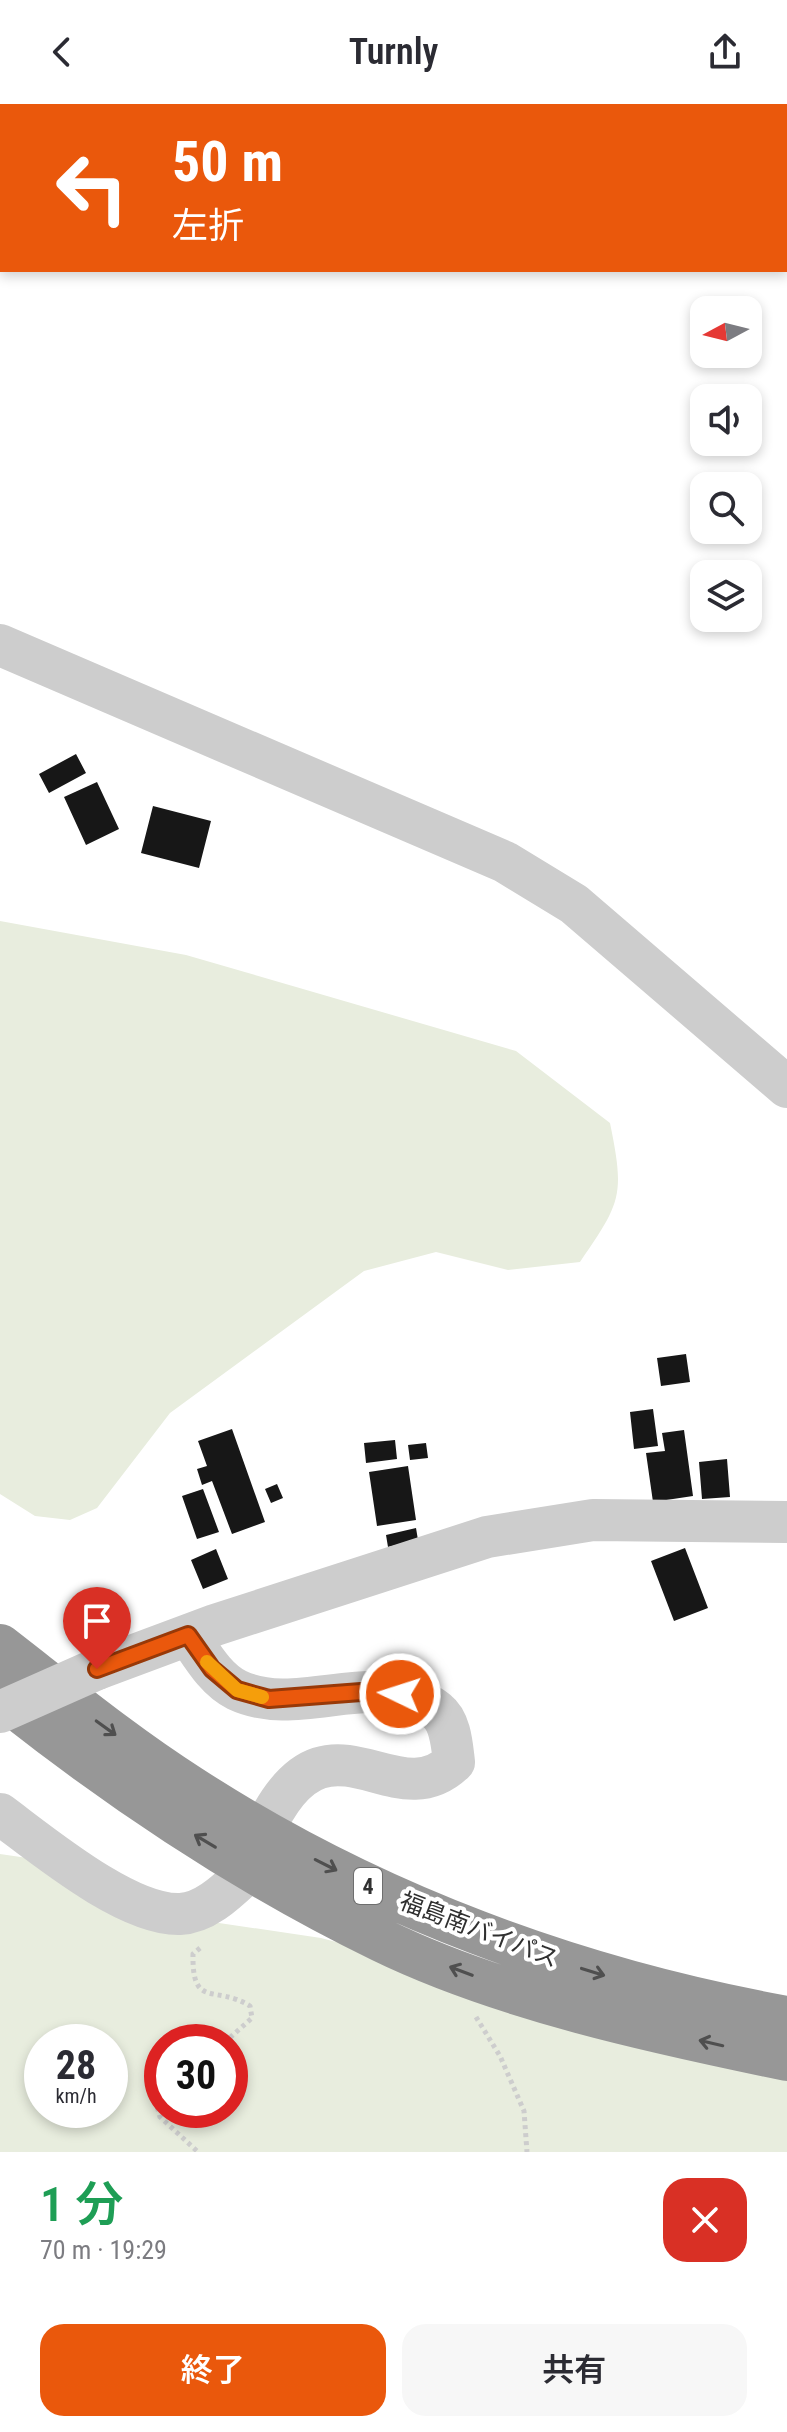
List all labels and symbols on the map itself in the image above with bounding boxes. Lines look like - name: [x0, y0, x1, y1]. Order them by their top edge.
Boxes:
- north arrow: [690, 296, 762, 368]
- pin: [63, 1587, 131, 1669]
- position arrow: [358, 1652, 442, 1736]
- one-way arrow: [95, 1719, 116, 1736]
- one-way arrow: [194, 1833, 217, 1849]
- one-way arrow: [314, 1858, 338, 1873]
- road number: 4: [354, 1868, 382, 1904]
- street label: 福島南バイパス: [396, 1887, 562, 1973]
- one-way arrow: [449, 1963, 474, 1977]
- one-way arrow: [581, 1965, 606, 1980]
- speed limit sign: 30: [144, 2024, 248, 2128]
- one-way arrow: [698, 2035, 724, 2050]

